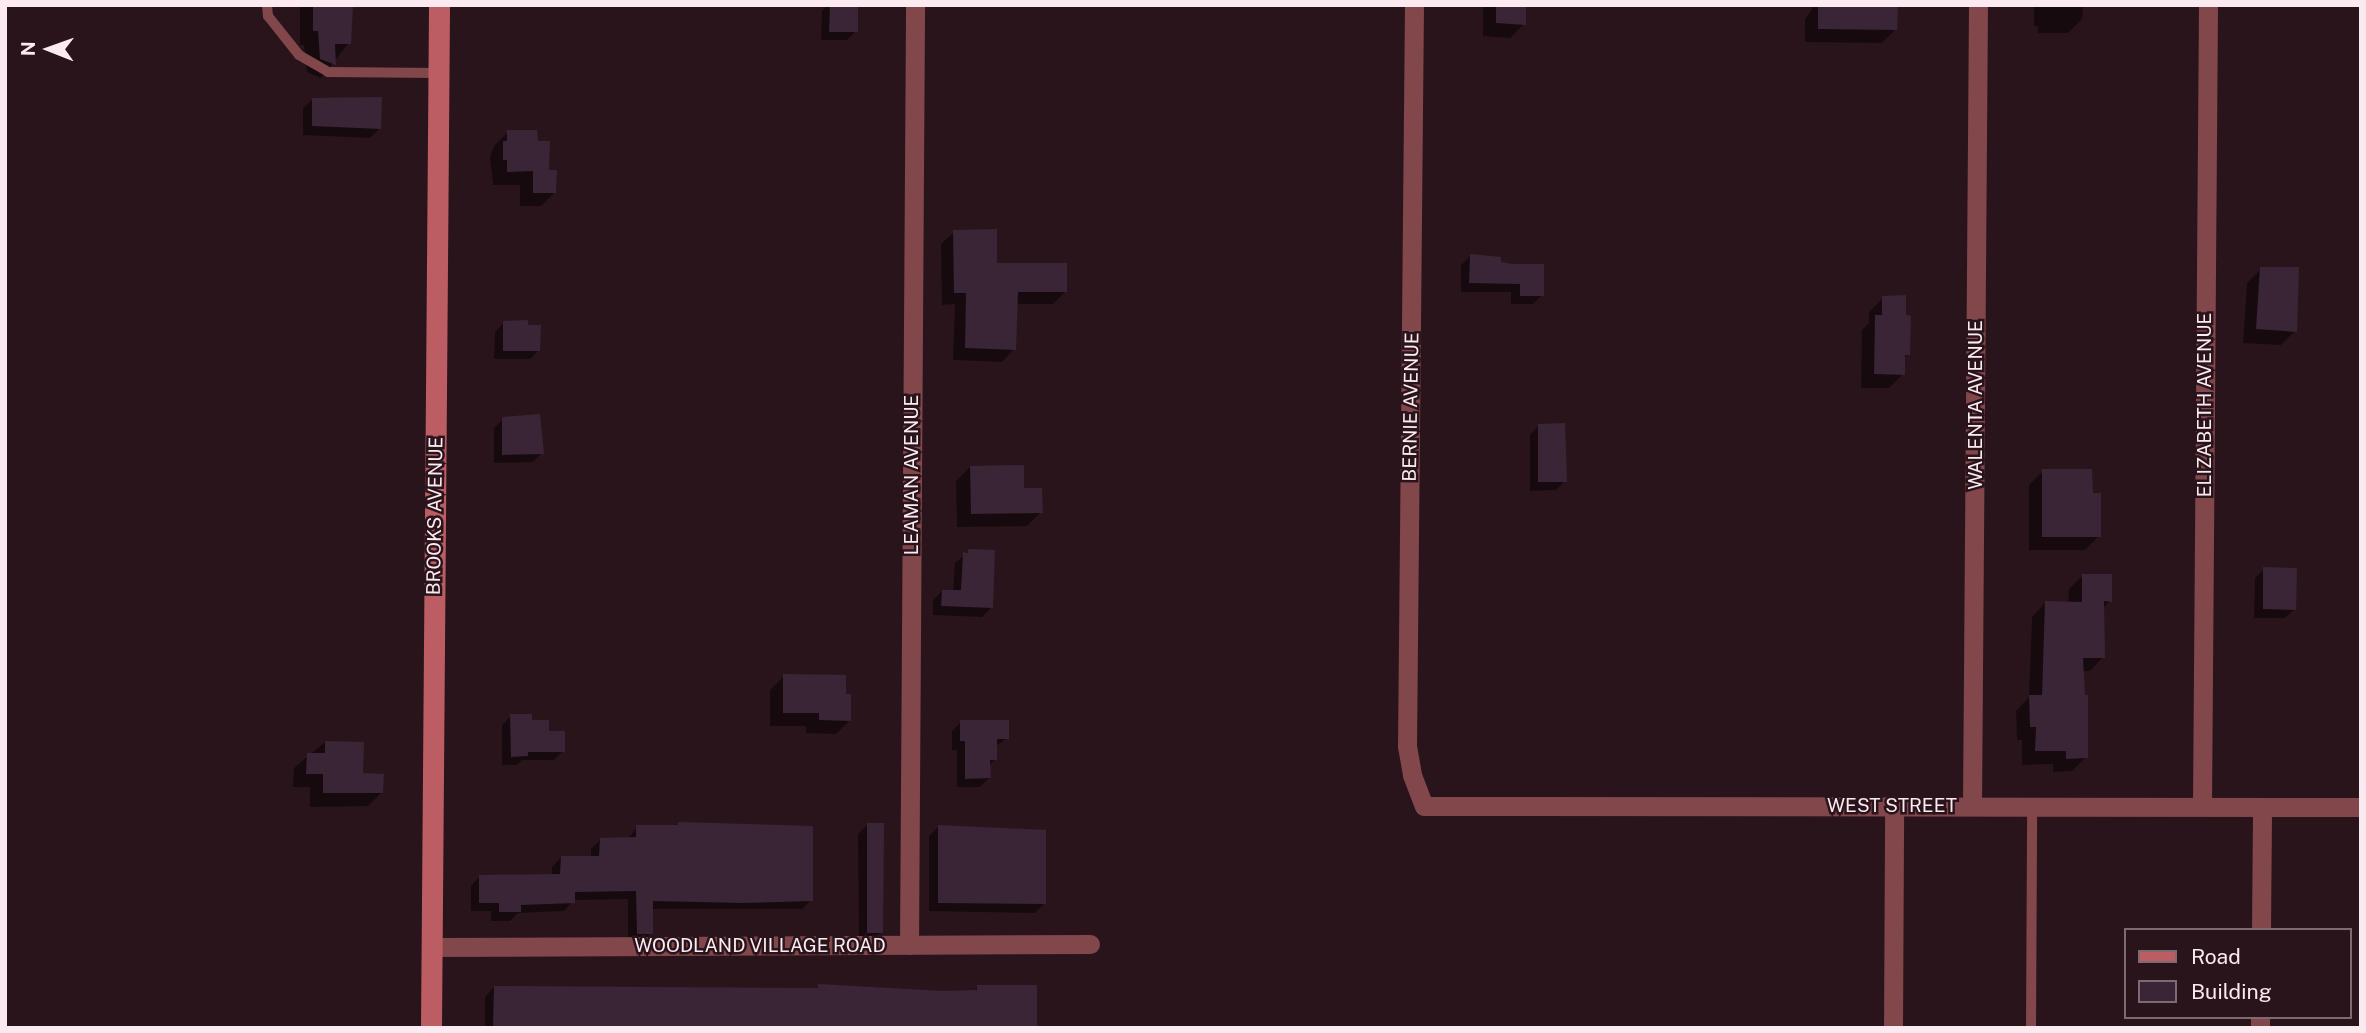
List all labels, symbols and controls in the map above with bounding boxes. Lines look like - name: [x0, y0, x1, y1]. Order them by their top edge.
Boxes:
- north arrow: [14, 14, 84, 84]
- text: N: [17, 41, 39, 56]
- street label: ELIZABETH AVENUE: [2194, 313, 2216, 497]
- street label: WALENTA AVENUE: [1965, 320, 1987, 490]
- street label: BERNIE AVENUE: [1398, 332, 1424, 482]
- street label: LEAMAN AVENUE: [901, 395, 923, 555]
- street label: BROOKS AVENUE: [422, 437, 448, 595]
- street label: WEST STREET: [1827, 795, 1957, 817]
- legend: [2124, 928, 2352, 1019]
- street label: WOODLAND VILLAGE ROAD: [634, 935, 886, 957]
- text: Road: [2191, 944, 2241, 969]
- text: Building: [2191, 979, 2272, 1004]

